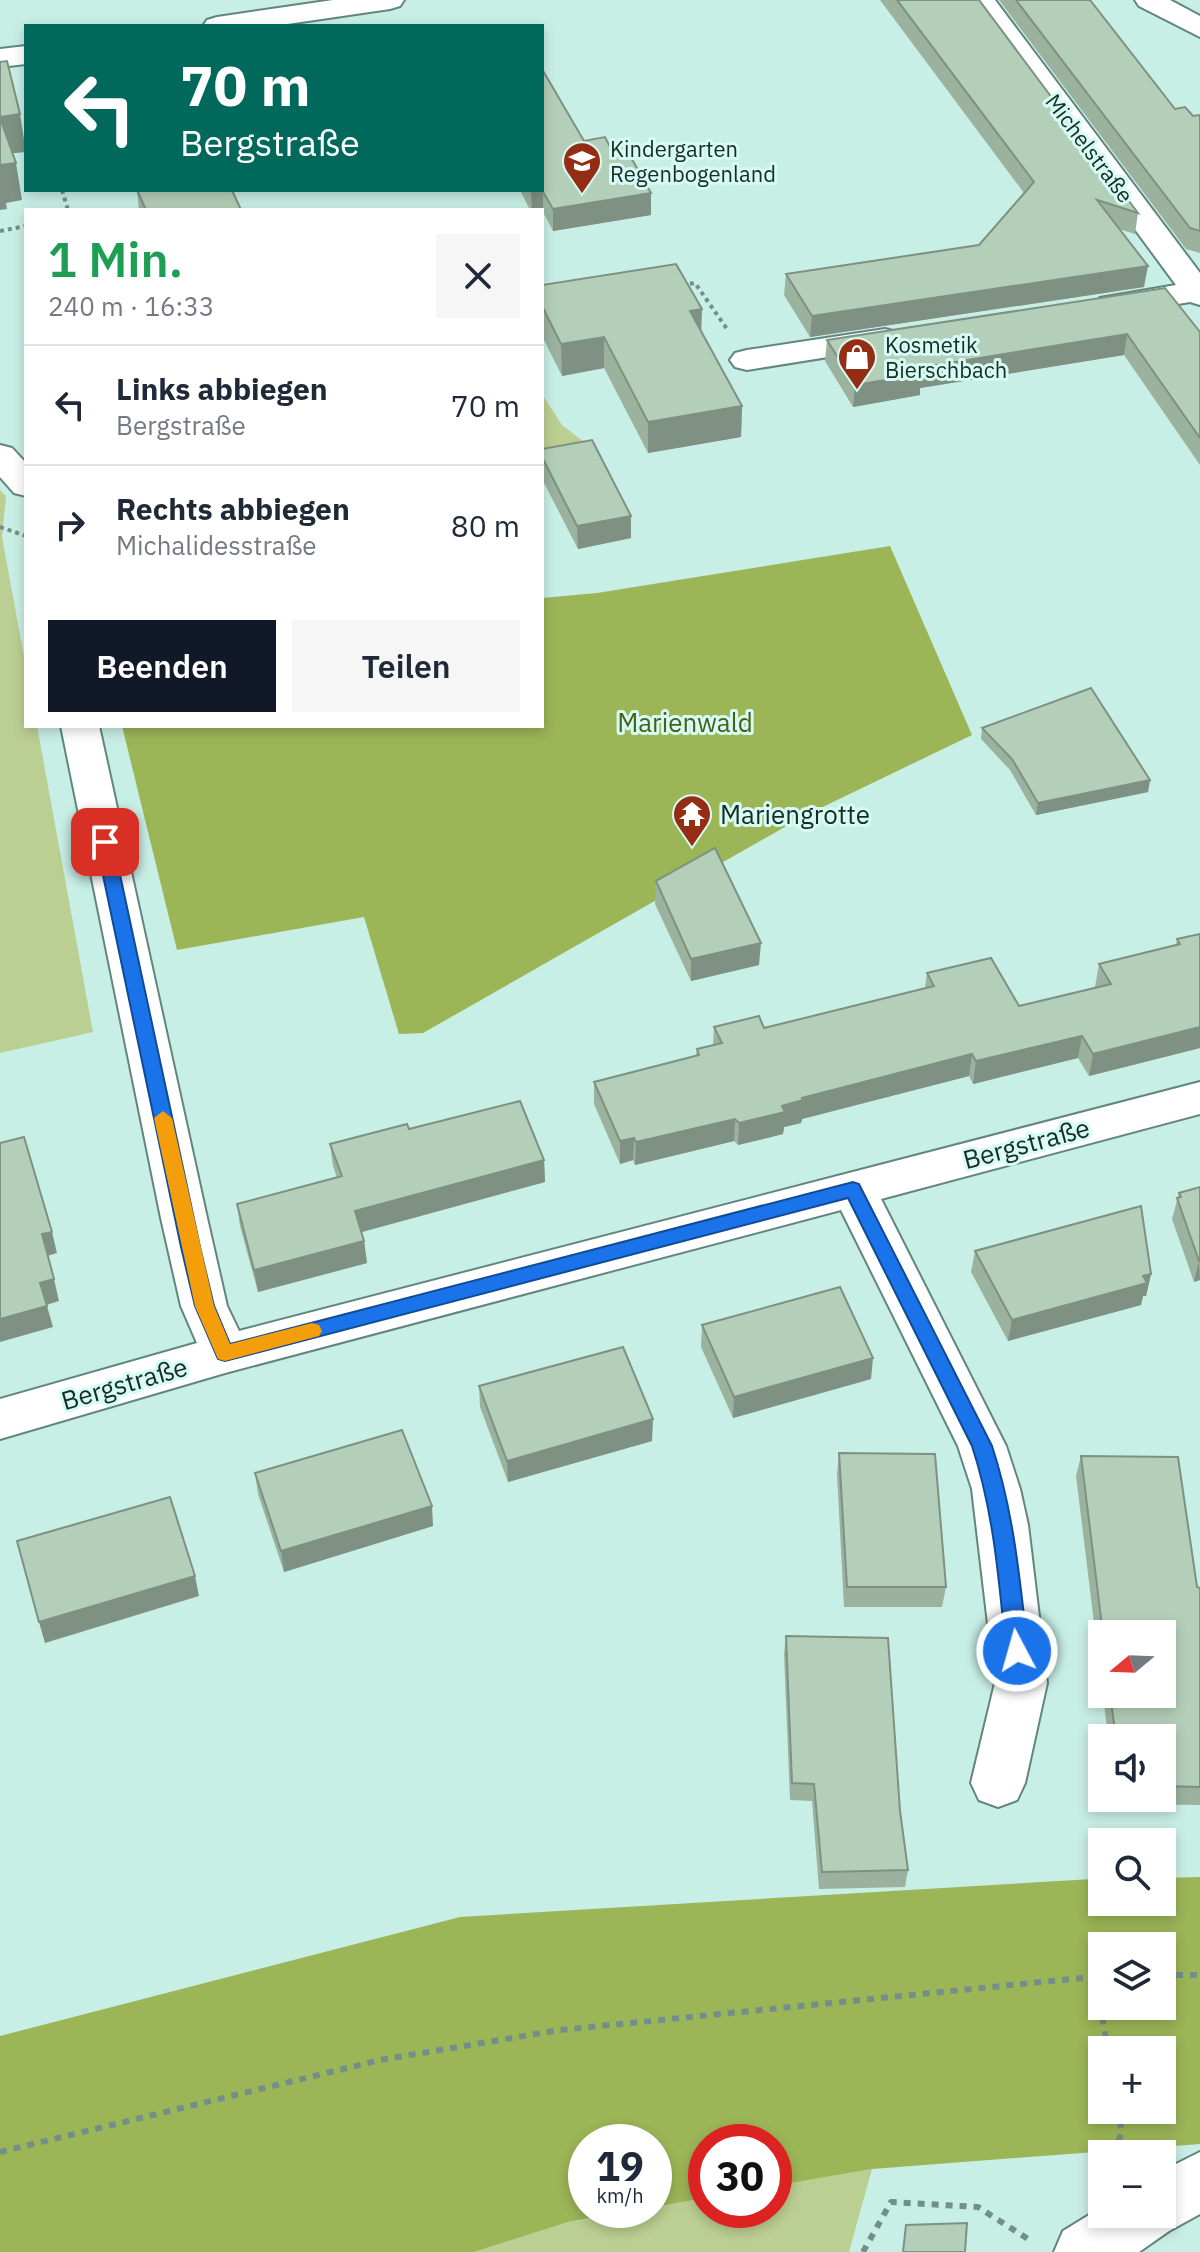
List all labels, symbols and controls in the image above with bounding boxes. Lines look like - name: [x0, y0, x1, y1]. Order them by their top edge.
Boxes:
- text: 70 m: [180, 49, 310, 121]
- icon: left: [48, 56, 152, 160]
- street label: Michelstraße: [1040, 88, 1140, 208]
- text: Bergstraße: [180, 119, 360, 166]
- place label: Kindergarten Regenbogenland: [610, 134, 776, 188]
- school or university icon: Kindergarten Regenbogenland: [561, 140, 603, 195]
- text: 1 Min.: [48, 228, 183, 290]
- button: close: [436, 234, 520, 318]
- text: 240 m · 16:33: [48, 289, 214, 323]
- place label: Kosmetik Bierschbach: [885, 330, 1007, 384]
- shop icon: Kosmetik Bierschbach: [836, 336, 878, 391]
- text: Links abbiegen: [116, 369, 328, 408]
- icon: left: [48, 383, 92, 427]
- text: 70 m: [451, 386, 520, 425]
- text: Bergstraße: [116, 408, 246, 442]
- text: Rechts abbiegen: [116, 489, 350, 528]
- icon: right: [48, 503, 92, 547]
- text: 80 m: [451, 506, 520, 545]
- text: Michalidesstraße: [116, 528, 317, 562]
- button: Beenden: [48, 620, 276, 712]
- button: Teilen: [292, 620, 520, 712]
- park label: Marienwald: [617, 705, 753, 739]
- temple icon: Mariengrotte: [671, 793, 713, 848]
- place label: Mariengrotte: [720, 797, 870, 831]
- pin: [71, 808, 139, 876]
- icon: arrive: [83, 820, 127, 864]
- street label: Bergstraße: [959, 1110, 1093, 1176]
- street label: Bergstraße: [57, 1349, 191, 1417]
- position arrow: [975, 1609, 1059, 1693]
- north arrow: [1088, 1620, 1176, 1708]
- map controls: [1088, 1620, 1176, 2228]
- button: sound: [1088, 1724, 1176, 1812]
- button: search: [1088, 1828, 1176, 1916]
- button: layers: [1088, 1932, 1176, 2020]
- button: +: [1088, 2036, 1176, 2124]
- speed limit sign: 30: [688, 2124, 792, 2228]
- text: 19: [596, 2140, 644, 2192]
- button: −: [1088, 2140, 1176, 2228]
- text: km/h: [596, 2182, 644, 2209]

